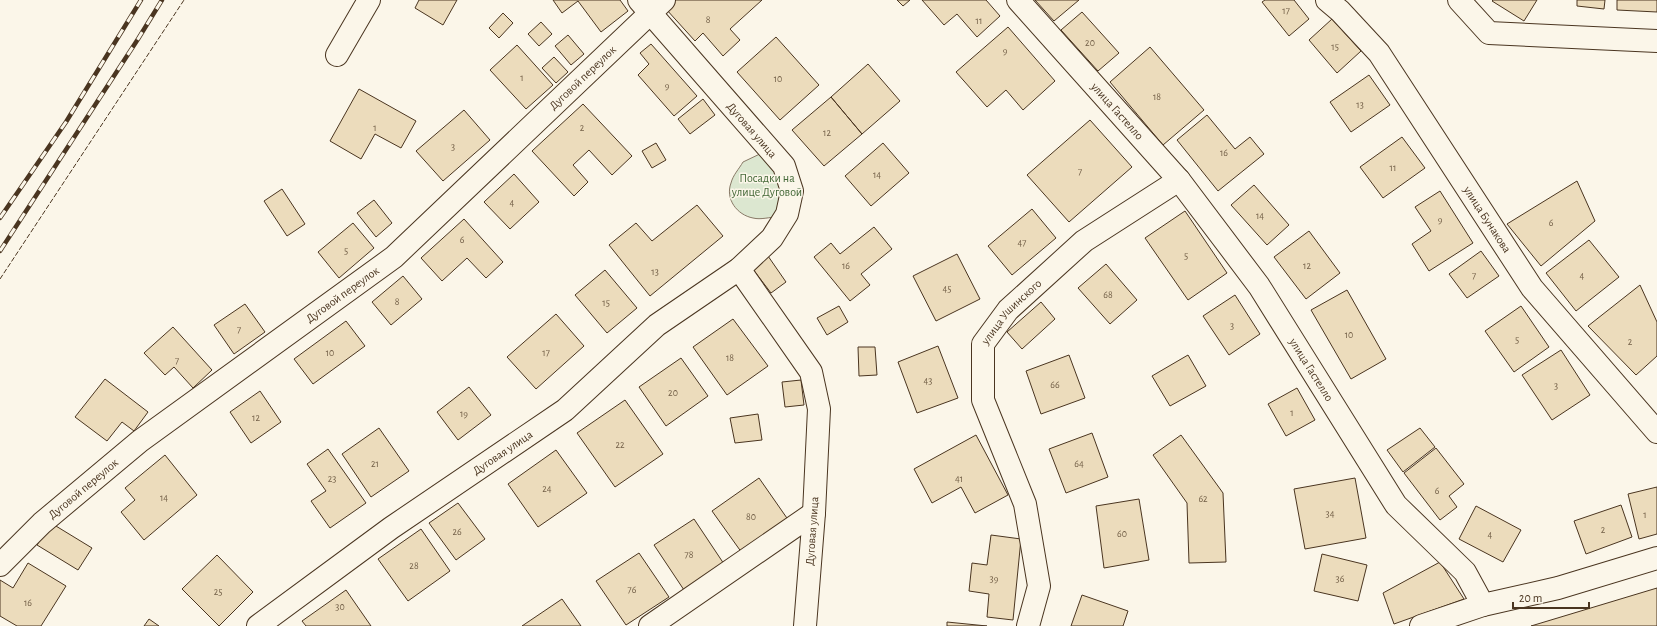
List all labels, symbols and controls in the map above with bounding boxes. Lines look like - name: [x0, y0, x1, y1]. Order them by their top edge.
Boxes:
- house number: 17: [1282, 6, 1290, 16]
- house number: 8: [706, 15, 711, 25]
- house number: 11: [976, 16, 982, 26]
- house number: 20: [1085, 38, 1095, 48]
- house number: 15: [1331, 42, 1339, 52]
- street label: Дуговой переулок: [547, 43, 618, 112]
- house number: 9: [1003, 46, 1008, 56]
- house number: 1: [520, 73, 524, 83]
- house number: 10: [774, 74, 782, 84]
- street label: улица Гастелло: [1088, 80, 1146, 142]
- house number: 9: [665, 81, 670, 91]
- house number: 18: [1153, 92, 1161, 102]
- street label: Дуговая улица: [724, 100, 780, 161]
- house number: 13: [1356, 100, 1364, 110]
- house number: 1: [373, 123, 377, 133]
- house number: 2: [580, 123, 585, 133]
- house number: 12: [823, 128, 831, 138]
- house number: 3: [451, 142, 455, 152]
- house number: 16: [1220, 148, 1228, 158]
- house number: 11: [1390, 163, 1396, 173]
- house number: 7: [1078, 167, 1082, 177]
- house number: 14: [873, 170, 881, 180]
- park label: Посадки на улице Дуговой: [731, 172, 802, 199]
- street label: улица Бунакова: [1460, 183, 1514, 255]
- house number: 4: [510, 198, 515, 208]
- house number: 14: [1256, 211, 1264, 221]
- house number: 9: [1438, 215, 1443, 225]
- house number: 6: [1549, 218, 1554, 228]
- house number: 6: [460, 235, 465, 245]
- house number: 47: [1018, 238, 1026, 248]
- house number: 5: [344, 246, 348, 256]
- house number: 5: [1184, 251, 1188, 261]
- house number: 16: [842, 261, 850, 271]
- house number: 12: [1303, 261, 1311, 271]
- street label: Дуговой переулок: [304, 264, 381, 325]
- house number: 13: [651, 267, 659, 277]
- house number: 7: [1472, 271, 1476, 281]
- house number: 4: [1580, 271, 1585, 281]
- street label: улица Ушинского: [978, 277, 1044, 348]
- house number: 45: [943, 284, 952, 294]
- house number: 68: [1103, 290, 1113, 300]
- house number: 8: [395, 297, 400, 307]
- house number: 15: [602, 298, 610, 308]
- house number: 3: [1230, 321, 1234, 331]
- house number: 7: [237, 325, 241, 335]
- house number: 10: [1345, 330, 1353, 340]
- street label: улица Гастелло: [1286, 335, 1336, 403]
- house number: 5: [1515, 335, 1519, 345]
- house number: 2: [1628, 337, 1633, 347]
- house number: 10: [326, 348, 334, 358]
- house number: 17: [542, 348, 550, 358]
- house number: 18: [726, 353, 734, 363]
- house number: 7: [175, 356, 179, 366]
- house number: 43: [924, 376, 932, 386]
- house number: 66: [1050, 380, 1060, 390]
- house number: 3: [1554, 381, 1558, 391]
- house number: 20: [668, 388, 678, 398]
- house number: 1: [1290, 408, 1294, 418]
- house number: 19: [460, 409, 468, 419]
- house number: 12: [252, 413, 260, 423]
- street label: Дуговая улица: [470, 428, 535, 477]
- house number: 22: [615, 440, 625, 450]
- street label: Дуговой переулок: [46, 456, 121, 521]
- house number: 21: [371, 459, 379, 469]
- house number: 64: [1074, 459, 1084, 469]
- house number: 23: [328, 474, 336, 484]
- house number: 41: [955, 474, 963, 484]
- house number: 24: [542, 484, 552, 494]
- house number: 6: [1435, 486, 1440, 496]
- house number: 14: [160, 493, 168, 503]
- house number: 62: [1198, 494, 1208, 504]
- street label: Дуговая улица: [804, 496, 821, 566]
- house number: 34: [1326, 509, 1335, 519]
- house number: 1: [1643, 510, 1647, 520]
- house number: 80: [746, 512, 756, 522]
- house number: 2: [1601, 525, 1606, 535]
- house number: 26: [452, 527, 462, 537]
- house number: 60: [1117, 529, 1127, 539]
- house number: 4: [1488, 530, 1493, 540]
- house number: 78: [685, 550, 694, 560]
- house number: 28: [409, 561, 419, 571]
- house number: 39: [990, 574, 999, 584]
- house number: 36: [1336, 574, 1345, 584]
- scale bar: [1513, 584, 1589, 610]
- house number: 76: [628, 585, 637, 595]
- house number: 25: [214, 587, 222, 597]
- text: 20 m: [1519, 592, 1542, 604]
- house number: 16: [24, 598, 32, 608]
- house number: 30: [335, 602, 345, 612]

